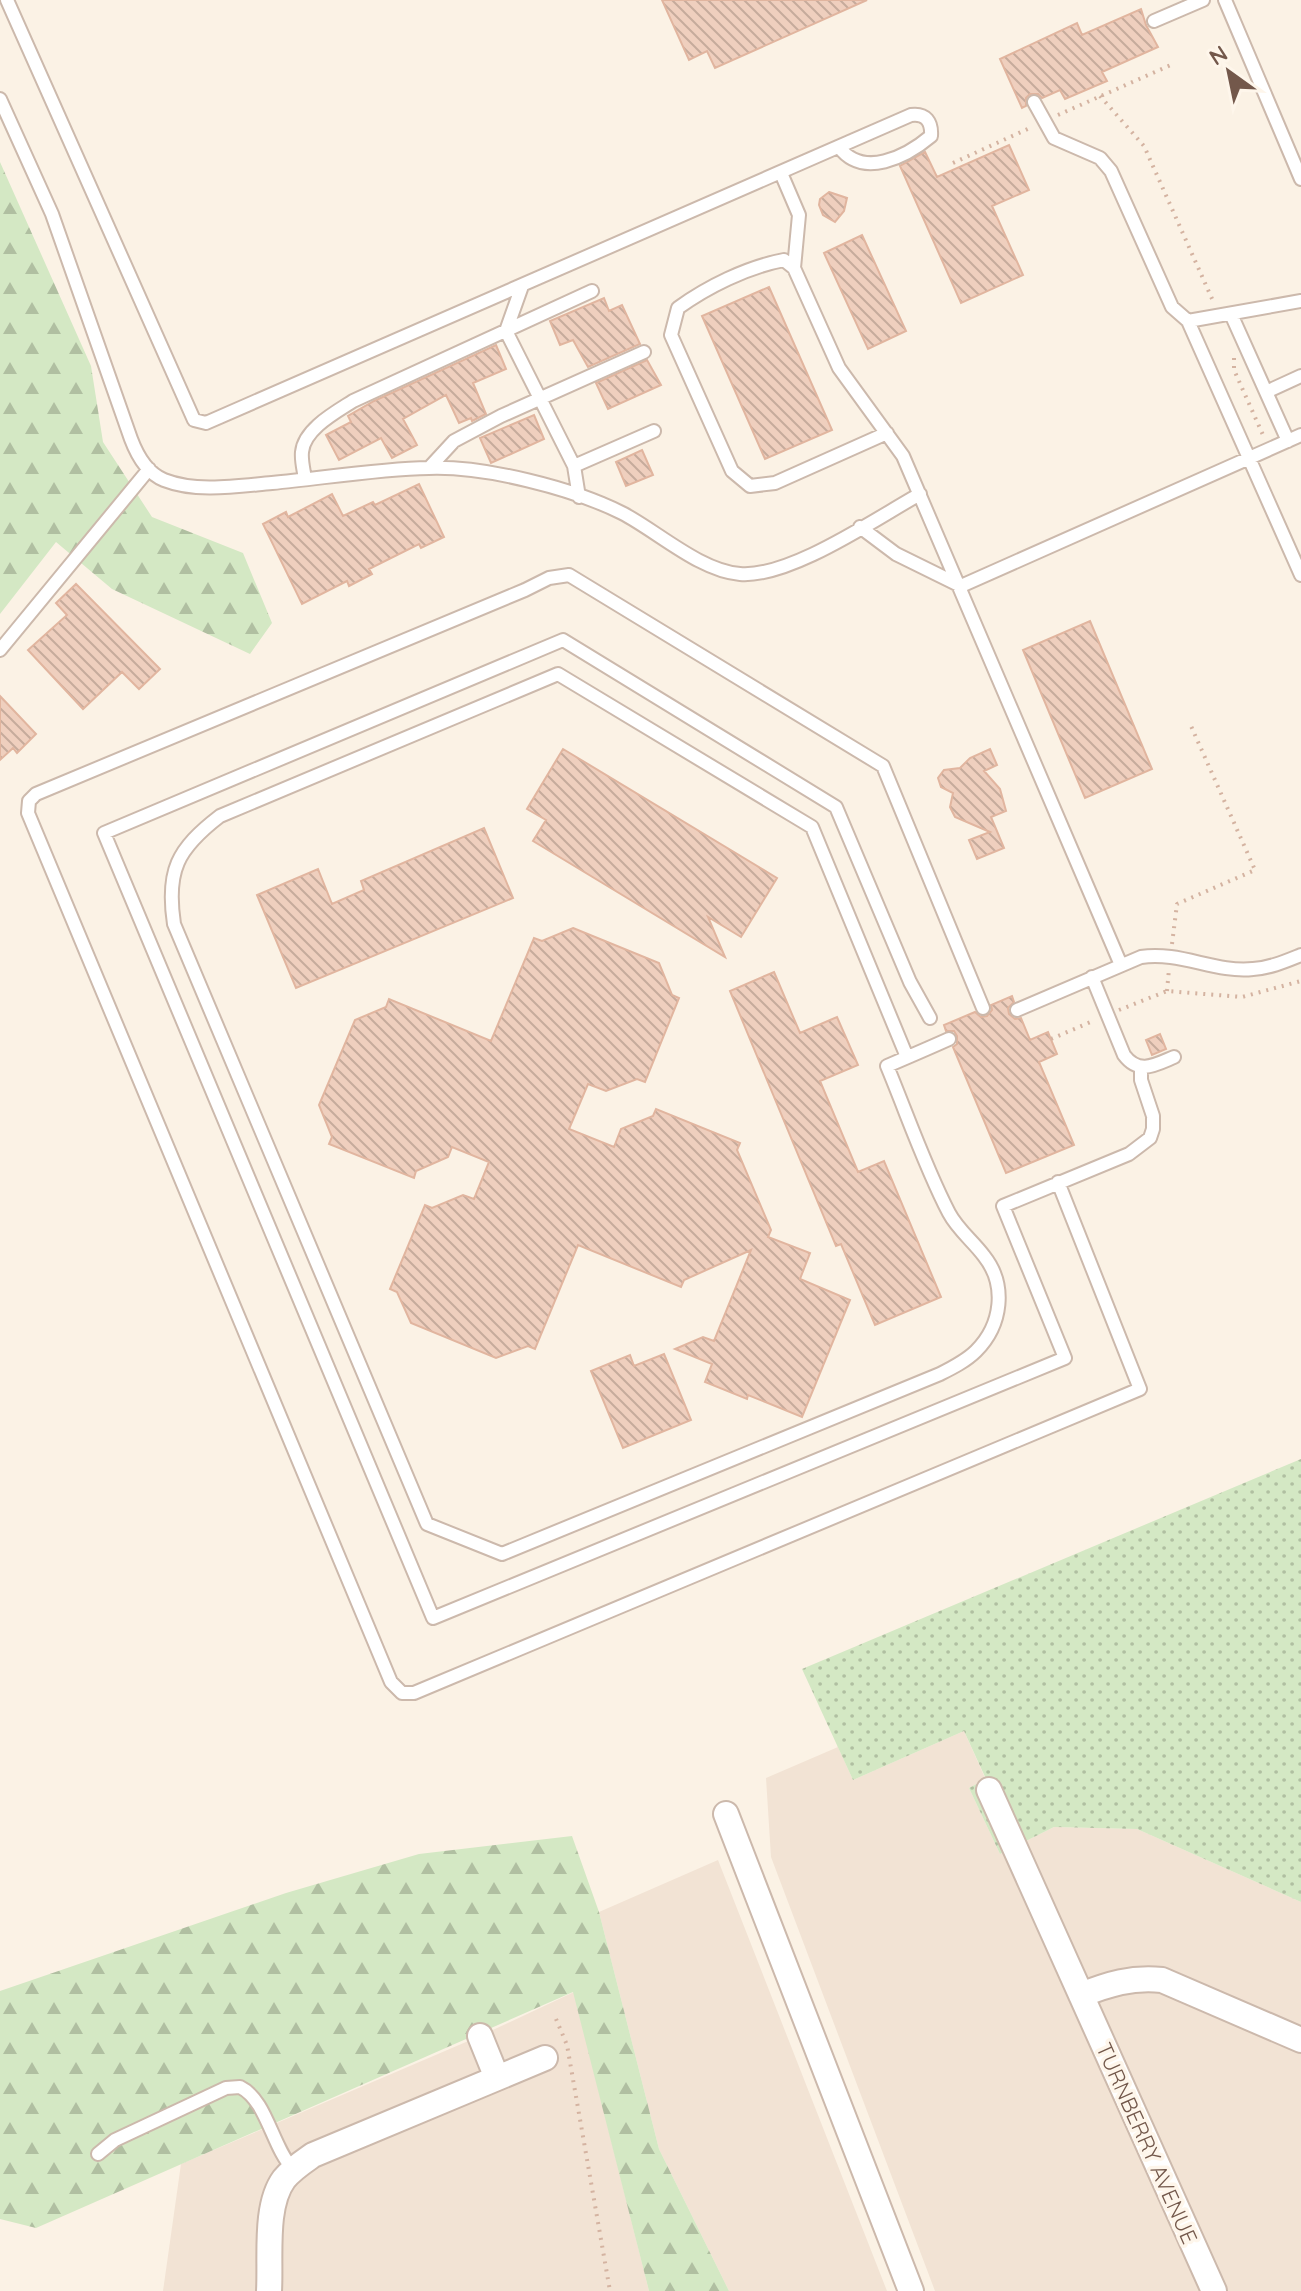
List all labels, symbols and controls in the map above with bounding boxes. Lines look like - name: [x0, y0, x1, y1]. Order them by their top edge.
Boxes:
- north arrow: [1189, 32, 1269, 112]
- text: N: [1204, 39, 1233, 71]
- street label: TURNBERRY AVENUE: [1090, 2038, 1204, 2248]

